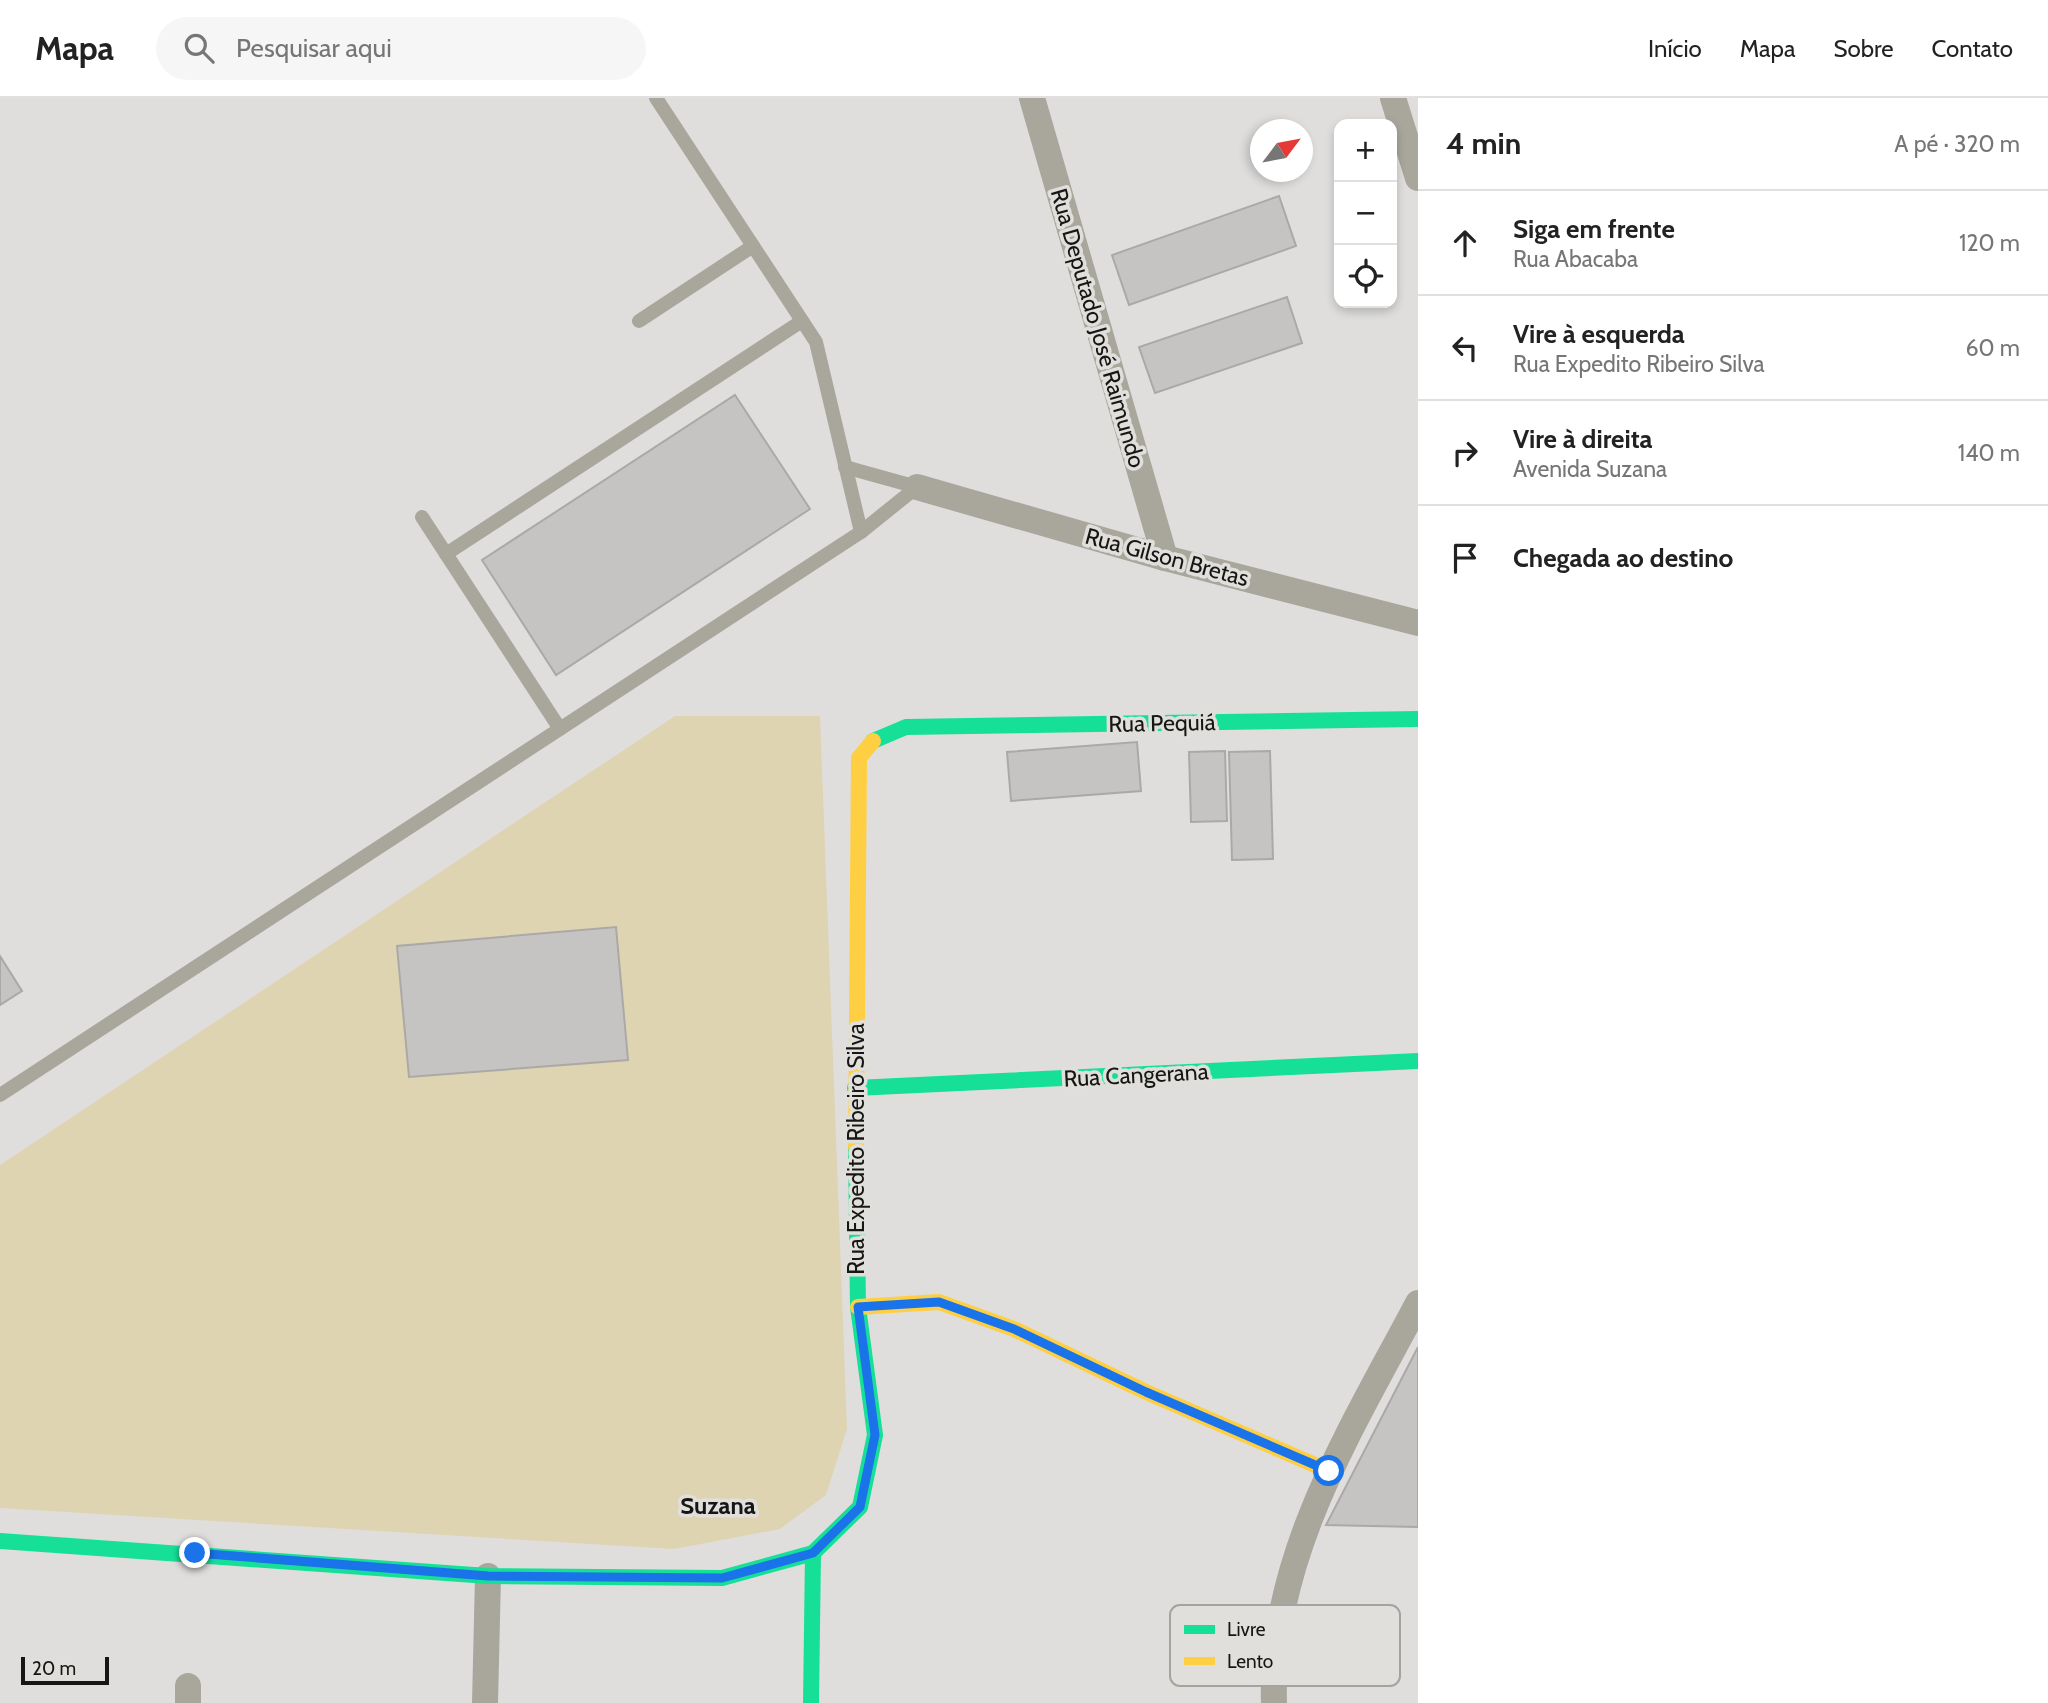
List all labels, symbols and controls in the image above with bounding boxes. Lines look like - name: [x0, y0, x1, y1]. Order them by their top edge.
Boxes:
- search box: [156, 17, 646, 80]
- text: Mapa: [35, 28, 114, 68]
- icon: search: [180, 29, 218, 67]
- text: Pesquisar aqui: [236, 32, 392, 64]
- text: Início: [1648, 34, 1702, 63]
- text: Mapa: [1740, 34, 1795, 63]
- text: Sobre: [1833, 34, 1894, 63]
- text: Contato: [1932, 34, 2013, 63]
- north arrow: [1250, 119, 1313, 182]
- map controls: [1334, 119, 1397, 308]
- button: +: [1334, 119, 1397, 182]
- text: 4 min: [1446, 125, 1521, 162]
- text: A pé · 320 m: [1894, 130, 2020, 158]
- button: −: [1334, 182, 1397, 245]
- street label: Rua Deputado José Raimundo: [1045, 185, 1151, 471]
- text: Siga em frente: [1513, 213, 1675, 245]
- icon: ahead: [1446, 224, 1484, 262]
- text: 120 m: [1959, 229, 2020, 257]
- button: locate: [1334, 245, 1397, 308]
- text: Rua Abacaba: [1513, 245, 1638, 273]
- text: Vire à esquerda: [1513, 318, 1685, 350]
- icon: left: [1446, 329, 1484, 367]
- text: 60 m: [1966, 334, 2020, 362]
- text: Rua Expedito Ribeiro Silva: [1513, 350, 1765, 378]
- text: Vire à direita: [1513, 423, 1653, 455]
- icon: right: [1446, 434, 1484, 472]
- text: 140 m: [1958, 439, 2020, 467]
- text: Avenida Suzana: [1513, 455, 1667, 483]
- street label: Rua Gilson Bretas: [1082, 522, 1252, 592]
- icon: arrive: [1446, 539, 1484, 577]
- text: Chegada ao destino: [1513, 542, 1733, 574]
- street label: Rua Pequiá: [1108, 708, 1216, 738]
- street label: Rua Expedito Ribeiro Silva: [842, 1023, 870, 1275]
- street label: Rua Cangerana: [1063, 1057, 1209, 1093]
- route start: [1313, 1455, 1344, 1486]
- district label: Suzana: [680, 1491, 756, 1520]
- route end: [179, 1537, 210, 1568]
- legend: [1170, 1605, 1400, 1686]
- text: Livre: [1227, 1618, 1266, 1641]
- text: Lento: [1227, 1650, 1273, 1673]
- scale bar: [21, 1654, 108, 1686]
- text: 20 m: [32, 1657, 76, 1680]

